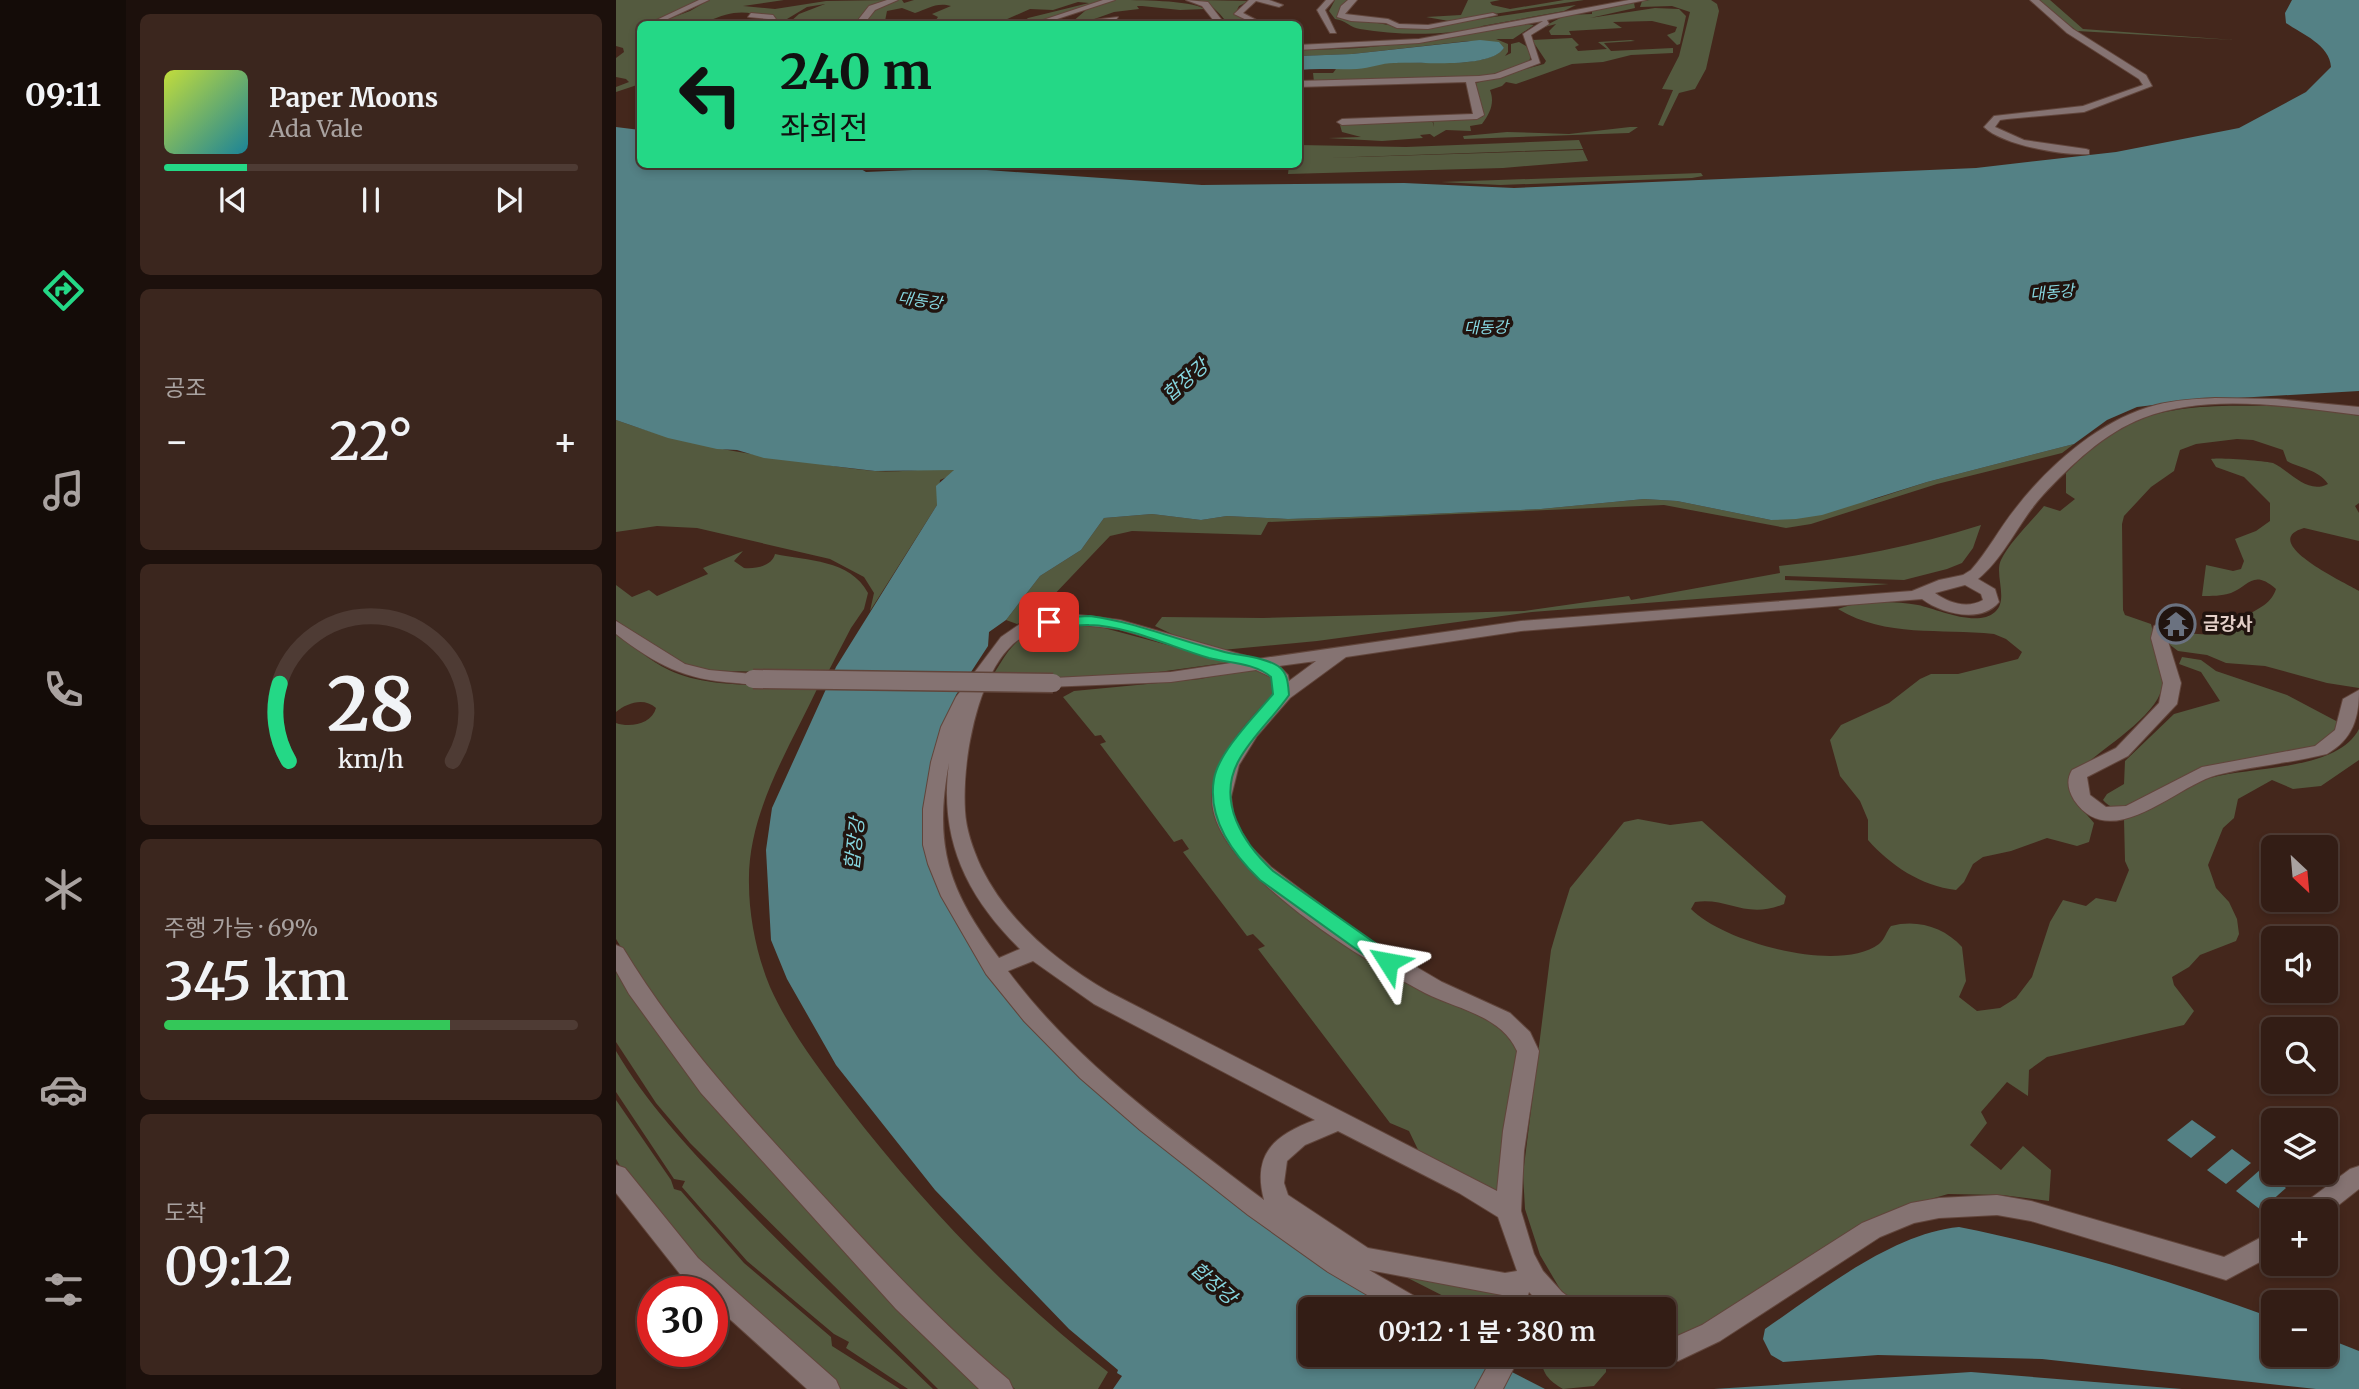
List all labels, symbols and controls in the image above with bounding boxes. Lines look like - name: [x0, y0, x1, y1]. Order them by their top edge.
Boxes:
- text: 240 m: [780, 41, 932, 102]
- icon: left: [665, 49, 756, 140]
- text: 09:11: [25, 75, 101, 115]
- text: Paper Moons: [269, 81, 438, 114]
- text: 좌회전: [780, 108, 868, 148]
- text: Ada Vale: [269, 114, 363, 143]
- icon: previous: [214, 181, 252, 219]
- icon: pause: [352, 181, 390, 219]
- icon: next: [490, 181, 528, 219]
- icon: directions: [39, 266, 88, 315]
- water label: 대동강: [2029, 280, 2077, 304]
- water label: 대동강: [897, 287, 946, 313]
- water label: 대동강: [1464, 317, 1511, 337]
- water label: 합장강: [1157, 352, 1215, 406]
- text: 공조: [164, 373, 206, 402]
- text: 22°: [329, 409, 413, 474]
- text: −: [164, 418, 189, 465]
- text: +: [553, 418, 578, 465]
- icon: music: [39, 466, 88, 515]
- pin: [1019, 592, 1079, 652]
- icon: arrive: [1030, 603, 1068, 641]
- temple icon: 금강사: [2155, 603, 2197, 645]
- place label: 금강사: [2203, 612, 2253, 635]
- text: 28: [327, 659, 415, 751]
- icon: phone: [39, 665, 88, 714]
- text: km/h: [338, 742, 404, 774]
- water label: 합장강: [839, 814, 869, 871]
- north arrow: [2261, 835, 2338, 912]
- map controls: [2261, 835, 2338, 1367]
- icon: climate: [39, 865, 88, 914]
- text: 주행 가능 · 69%: [164, 913, 318, 942]
- position arrow: [1351, 925, 1425, 999]
- button: sound: [2261, 926, 2338, 1003]
- text: 345 km: [164, 949, 349, 1014]
- button: search: [2261, 1017, 2338, 1094]
- icon: car: [39, 1065, 88, 1114]
- button: layers: [2261, 1108, 2338, 1185]
- text: 도착: [164, 1198, 206, 1227]
- button: +: [2261, 1199, 2338, 1276]
- text: 09:12: [164, 1234, 294, 1299]
- water label: 합장강: [1186, 1257, 1244, 1311]
- icon: filters: [39, 1265, 88, 1314]
- speed limit sign: 30: [637, 1276, 728, 1367]
- button: −: [2261, 1290, 2338, 1367]
- text: 09:12 · 1 분 · 380 m: [1378, 1315, 1596, 1348]

